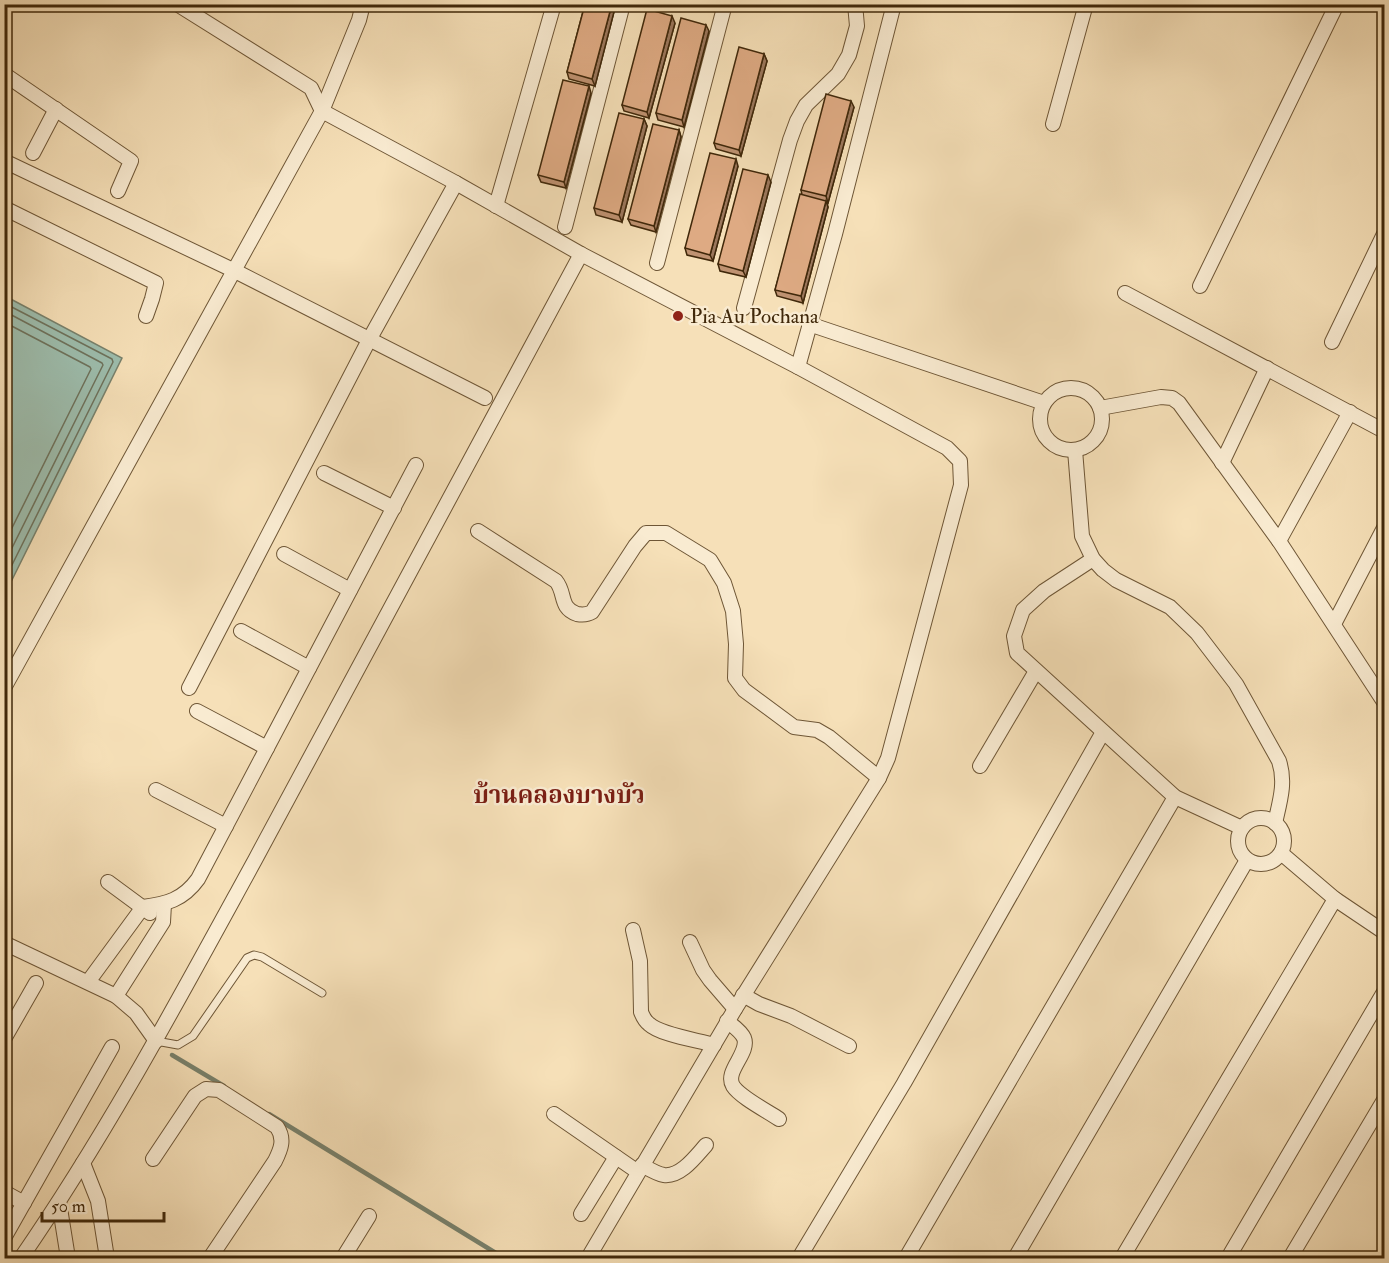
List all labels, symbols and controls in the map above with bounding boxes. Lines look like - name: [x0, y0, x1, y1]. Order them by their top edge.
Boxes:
- place label: Pia Au Pochana: [690, 303, 819, 330]
- marker: Pia Au Pochana: [671, 309, 685, 323]
- district label: บ้านคลองบางบัว: [473, 780, 645, 811]
- scale bar: [42, 1185, 164, 1223]
- text: 50 m: [51, 1195, 86, 1218]

